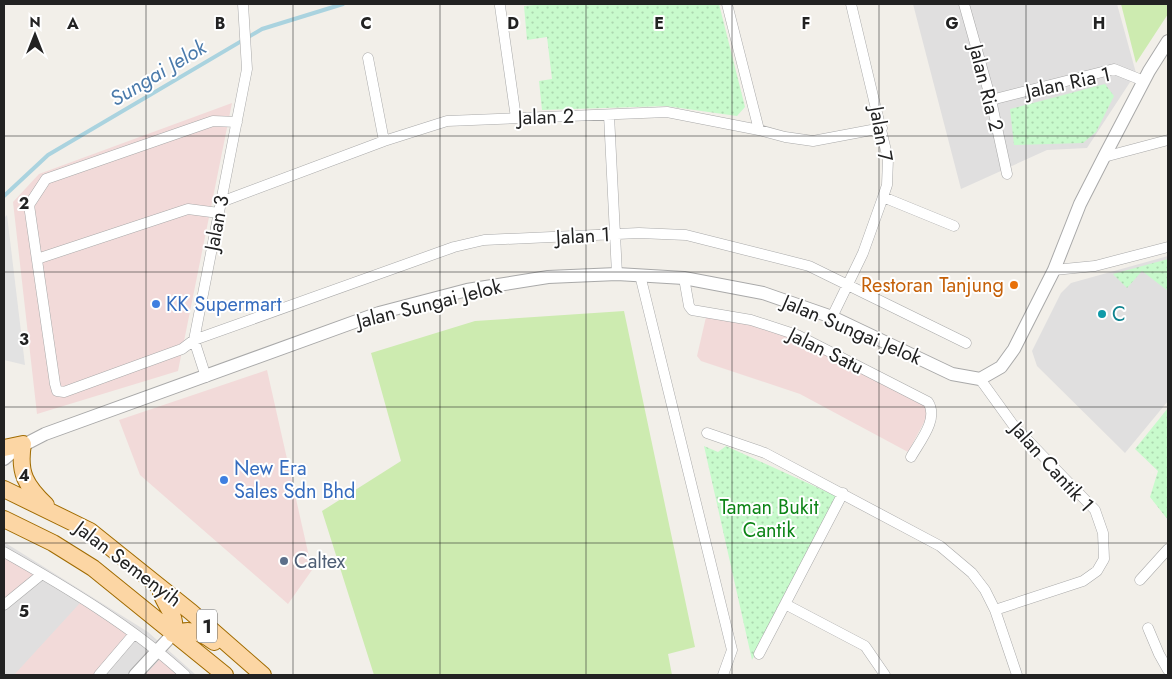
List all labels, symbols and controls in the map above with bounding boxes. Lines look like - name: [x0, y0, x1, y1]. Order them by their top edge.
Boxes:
- north arrow: [10, 10, 60, 60]
- text: N: [29, 12, 41, 32]
- text: A: [66, 12, 79, 35]
- text: B: [215, 12, 225, 35]
- text: C: [360, 12, 372, 35]
- text: D: [507, 12, 519, 35]
- text: E: [654, 12, 664, 35]
- text: F: [802, 12, 810, 35]
- text: G: [945, 12, 959, 35]
- text: H: [1093, 12, 1105, 35]
- water label: Sungai Jelok: [104, 32, 213, 114]
- street label: Jalan Ria 2: [960, 39, 1011, 134]
- street label: Jalan Ria 1: [1020, 60, 1113, 107]
- street label: Jalan 7: [861, 101, 900, 164]
- street label: Jalan 2: [514, 102, 575, 133]
- text: 2: [19, 192, 29, 215]
- street label: Jalan 3: [197, 193, 237, 256]
- street label: Jalan 1: [552, 220, 611, 252]
- place label: Restoran Tanjung: [861, 271, 1004, 300]
- street label: Jalan Sungai Jelok: [350, 272, 505, 337]
- marker: Restoran Tanjung: [1008, 279, 1020, 291]
- street label: Jalan Sungai Jelok: [775, 286, 926, 372]
- place label: KK Supermart: [166, 290, 282, 319]
- marker: KK Supermart: [150, 298, 162, 310]
- place label: C: [1112, 300, 1126, 329]
- marker: C: [1096, 308, 1108, 320]
- street label: Jalan Satu: [781, 319, 869, 382]
- text: 3: [19, 328, 29, 351]
- street label: Jalan Cantik 1: [1001, 413, 1101, 519]
- place label: New Era Sales Sdn Bhd: [234, 454, 355, 506]
- text: 4: [18, 464, 30, 487]
- marker: New Era Sales Sdn Bhd: [218, 474, 230, 486]
- park label: Taman Bukit Cantik: [719, 493, 819, 545]
- street label: Jalan Semenyih: [66, 512, 188, 614]
- place label: Caltex: [294, 547, 346, 576]
- marker: Caltex: [278, 555, 290, 567]
- text: 5: [19, 600, 29, 623]
- road number: 1: [197, 610, 217, 642]

